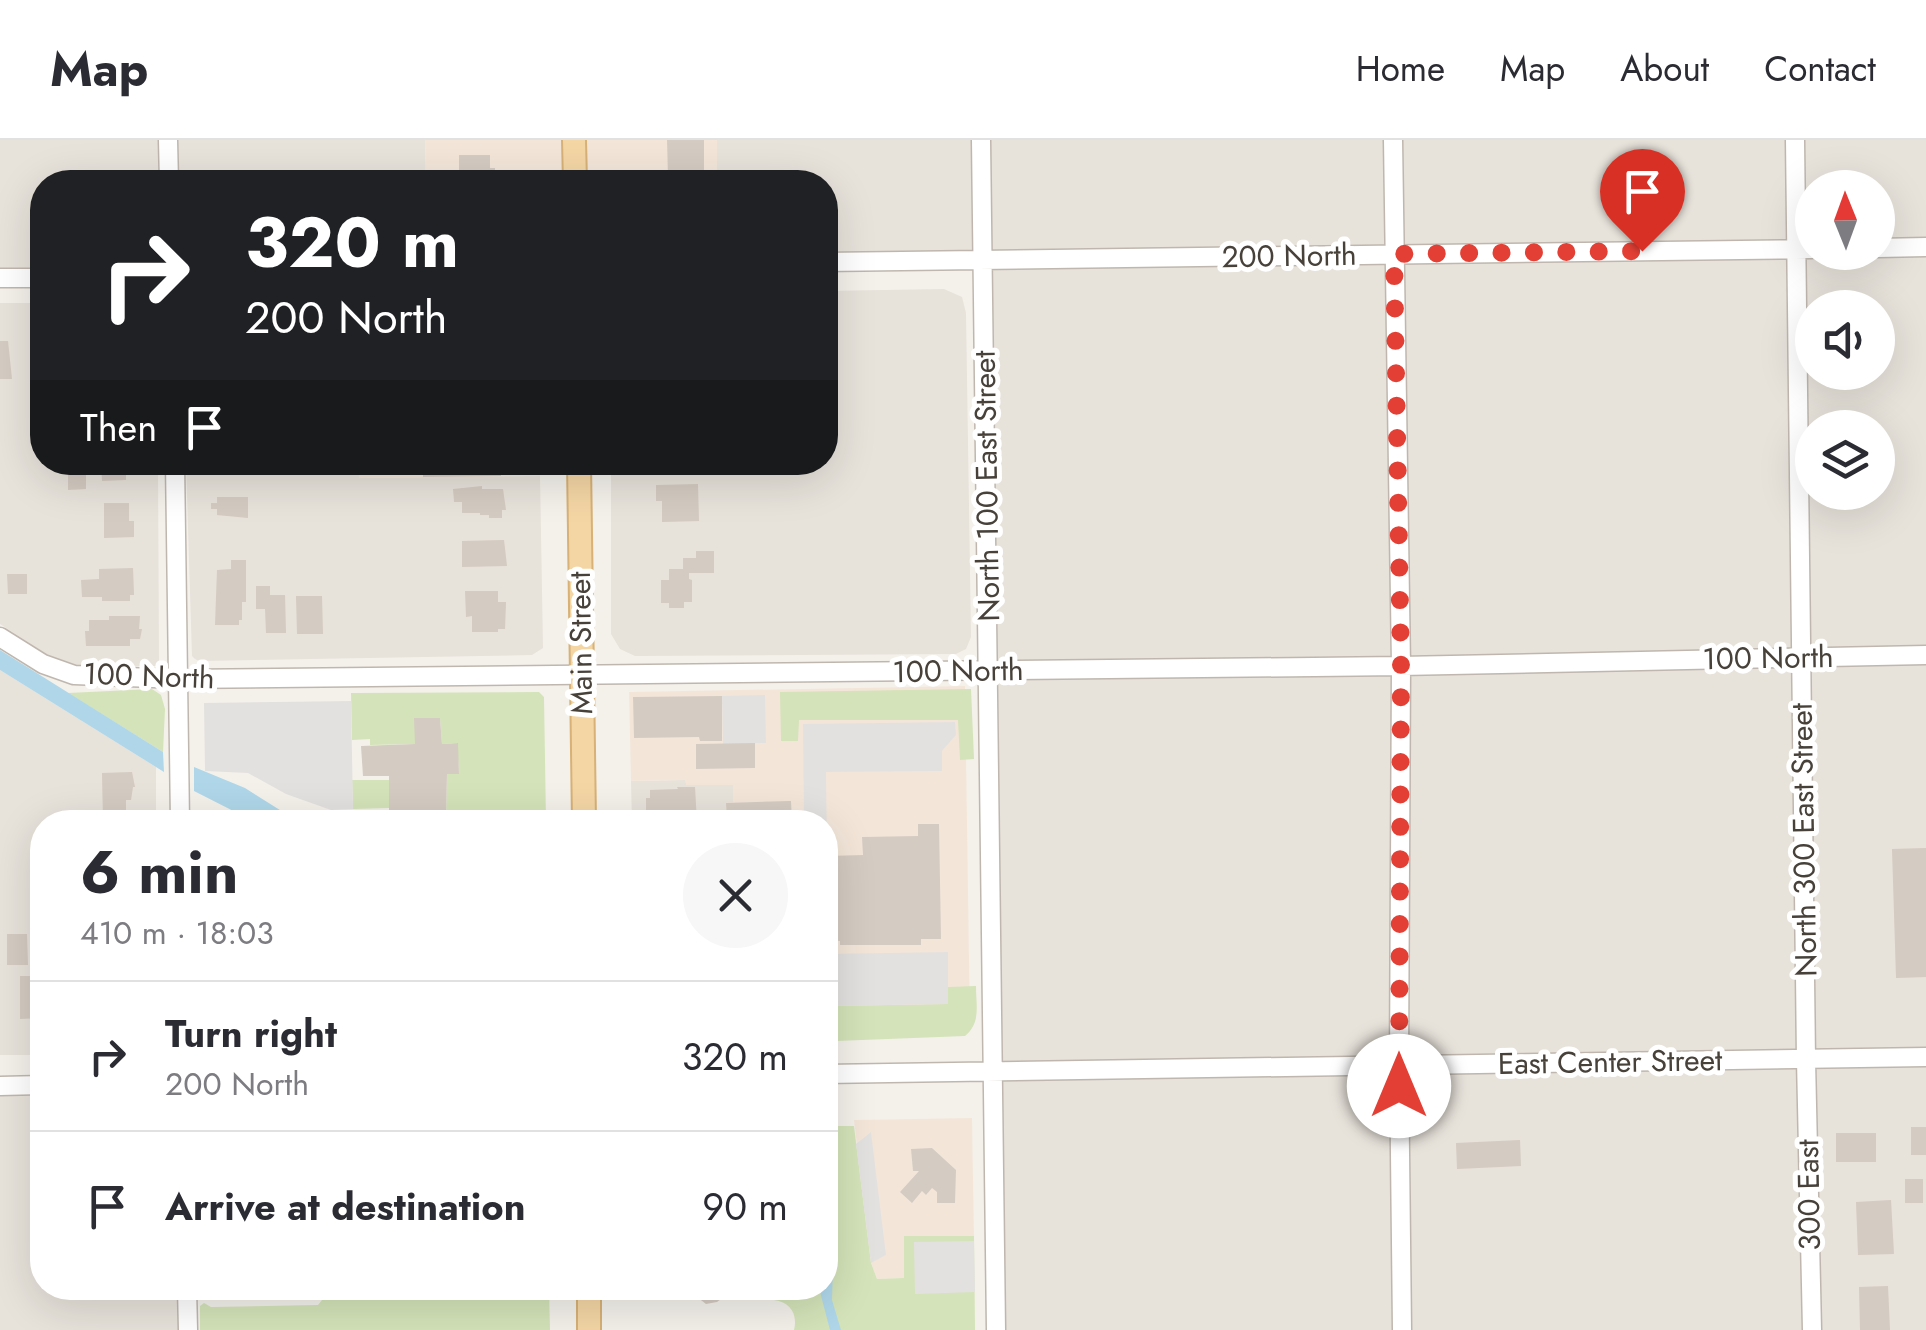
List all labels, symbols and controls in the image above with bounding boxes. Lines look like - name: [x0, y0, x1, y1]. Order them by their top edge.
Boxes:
- text: Map: [50, 35, 148, 104]
- text: Home: [1356, 44, 1445, 94]
- text: Map: [1500, 44, 1565, 94]
- text: About: [1620, 44, 1709, 94]
- text: Contact: [1764, 44, 1876, 94]
- pin: [1600, 149, 1685, 252]
- icon: arrive: [1615, 164, 1670, 219]
- north arrow: [1795, 170, 1895, 270]
- map controls: [1795, 170, 1895, 510]
- text: 320 m: [245, 192, 459, 293]
- icon: right: [80, 210, 210, 340]
- street label: 200 North: [1221, 233, 1357, 278]
- text: 200 North: [245, 285, 447, 350]
- button: sound: [1795, 290, 1895, 390]
- street label: North 100 East Street: [963, 349, 1010, 622]
- text: Then: [80, 400, 157, 455]
- icon: arrive: [177, 400, 232, 455]
- button: layers: [1795, 410, 1895, 510]
- street label: Main Street: [558, 570, 603, 715]
- street label: 100 North: [1702, 635, 1834, 680]
- street label: 100 North: [892, 648, 1024, 693]
- street label: 100 North: [83, 652, 215, 699]
- street label: North 300 East Street: [1780, 702, 1827, 977]
- text: 6 min: [80, 829, 238, 916]
- button: close: [683, 843, 788, 948]
- text: 410 m · 18:03: [80, 910, 274, 956]
- text: Turn right: [165, 1006, 337, 1061]
- icon: right: [80, 1029, 135, 1084]
- text: 320 m: [682, 1029, 788, 1084]
- position arrow: [1347, 1034, 1451, 1138]
- street label: East Center Street: [1497, 1038, 1723, 1085]
- text: 200 North: [165, 1061, 309, 1107]
- street label: 300 East: [1786, 1138, 1831, 1251]
- icon: arrive: [80, 1179, 135, 1234]
- text: Arrive at destination: [165, 1179, 526, 1234]
- text: 90 m: [702, 1179, 788, 1234]

